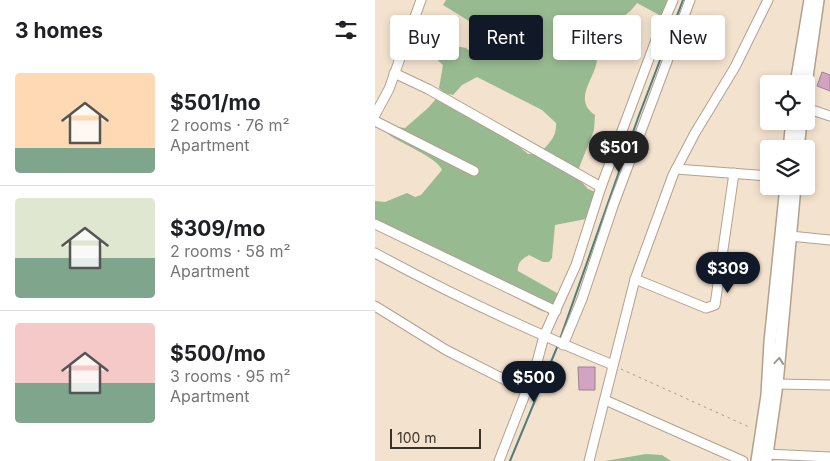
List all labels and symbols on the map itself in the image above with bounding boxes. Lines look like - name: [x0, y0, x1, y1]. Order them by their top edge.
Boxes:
- pin: $501: [589, 130, 649, 173]
- pin: $309: [698, 252, 758, 294]
- one-way arrow: [773, 356, 784, 364]
- pin: $500: [504, 360, 564, 403]
- scale bar: [390, 426, 481, 449]

